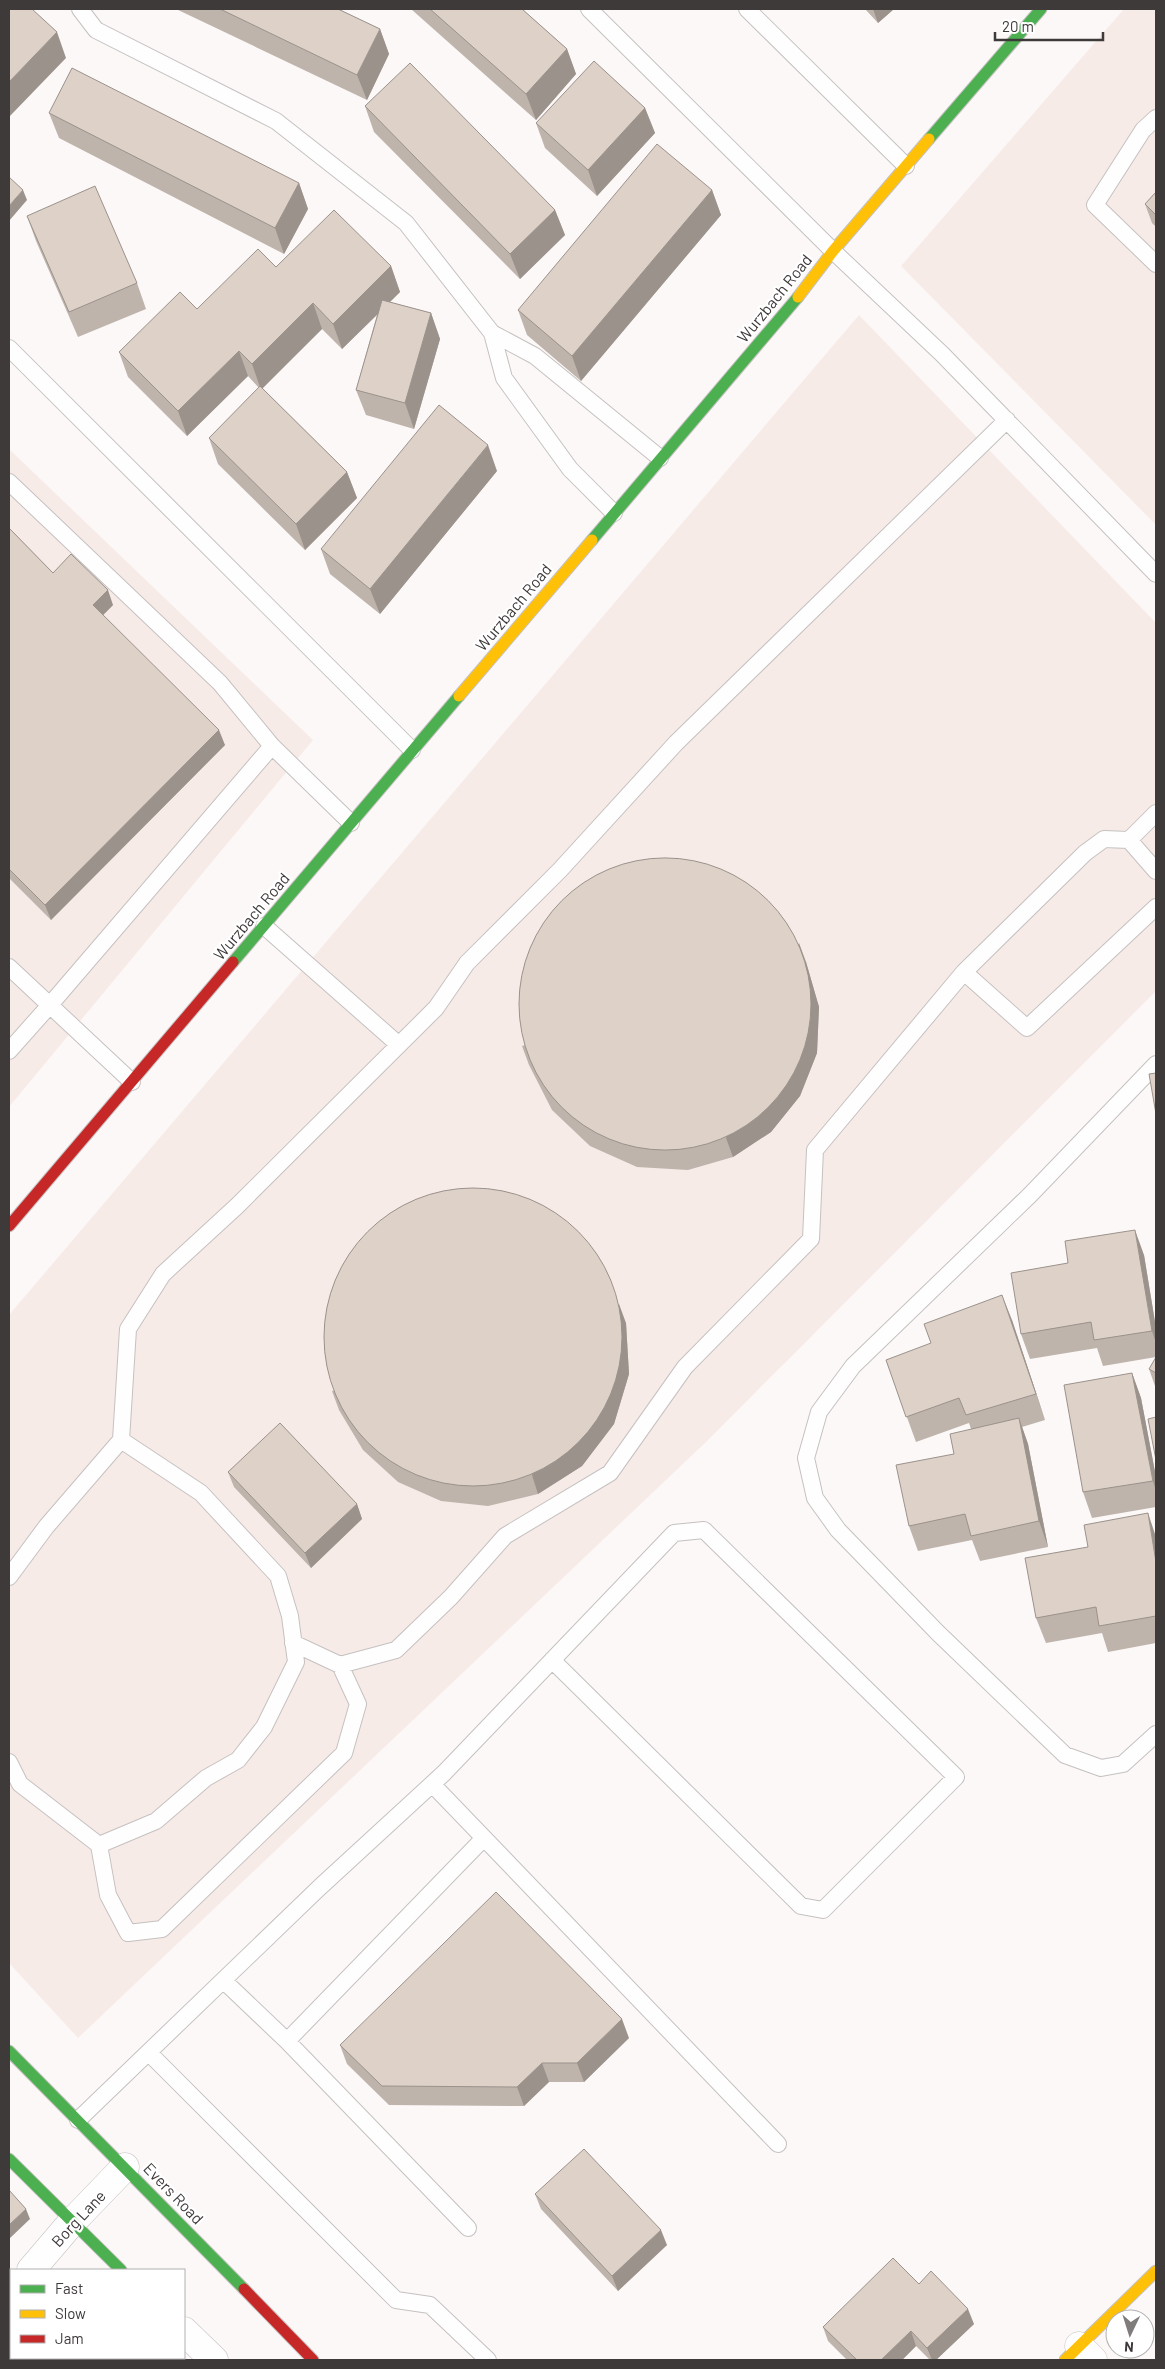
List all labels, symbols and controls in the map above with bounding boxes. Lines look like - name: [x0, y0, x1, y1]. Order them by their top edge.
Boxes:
- scale bar: [995, 10, 1102, 42]
- text: 20 m: [1002, 17, 1034, 35]
- street label: Wurzbach Road: [733, 250, 815, 346]
- street label: Wurzbach Road: [471, 560, 555, 654]
- street label: Wurzbach Road: [209, 869, 293, 963]
- street label: Evers Road: [140, 2158, 208, 2228]
- street label: Borg Lane: [47, 2186, 109, 2250]
- legend: [10, 2269, 185, 2359]
- text: Fast: [55, 2279, 83, 2297]
- text: Slow: [55, 2304, 86, 2322]
- north arrow: [1105, 2309, 1155, 2359]
- text: Jam: [55, 2329, 84, 2347]
- text: N: [1124, 2339, 1134, 2356]

